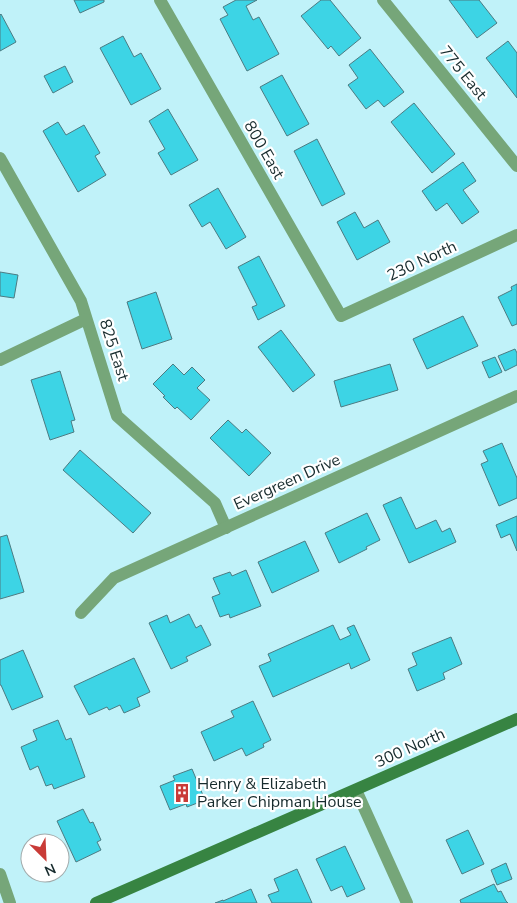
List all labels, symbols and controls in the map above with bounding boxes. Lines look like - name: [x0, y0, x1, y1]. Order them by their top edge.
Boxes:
- street label: 775 East: [434, 41, 492, 105]
- street label: 800 East: [239, 117, 290, 183]
- street label: 230 North: [384, 235, 460, 287]
- street label: 825 East: [94, 316, 134, 384]
- street label: Evergreen Drive: [230, 449, 344, 515]
- street label: 300 North: [371, 723, 449, 773]
- place label: Henry & Elizabeth Parker Chipman House: [197, 773, 362, 813]
- building icon: Henry & Elizabeth Parker Chipman House: [171, 782, 193, 804]
- north arrow: [20, 833, 70, 883]
- text: N: [41, 859, 59, 880]

